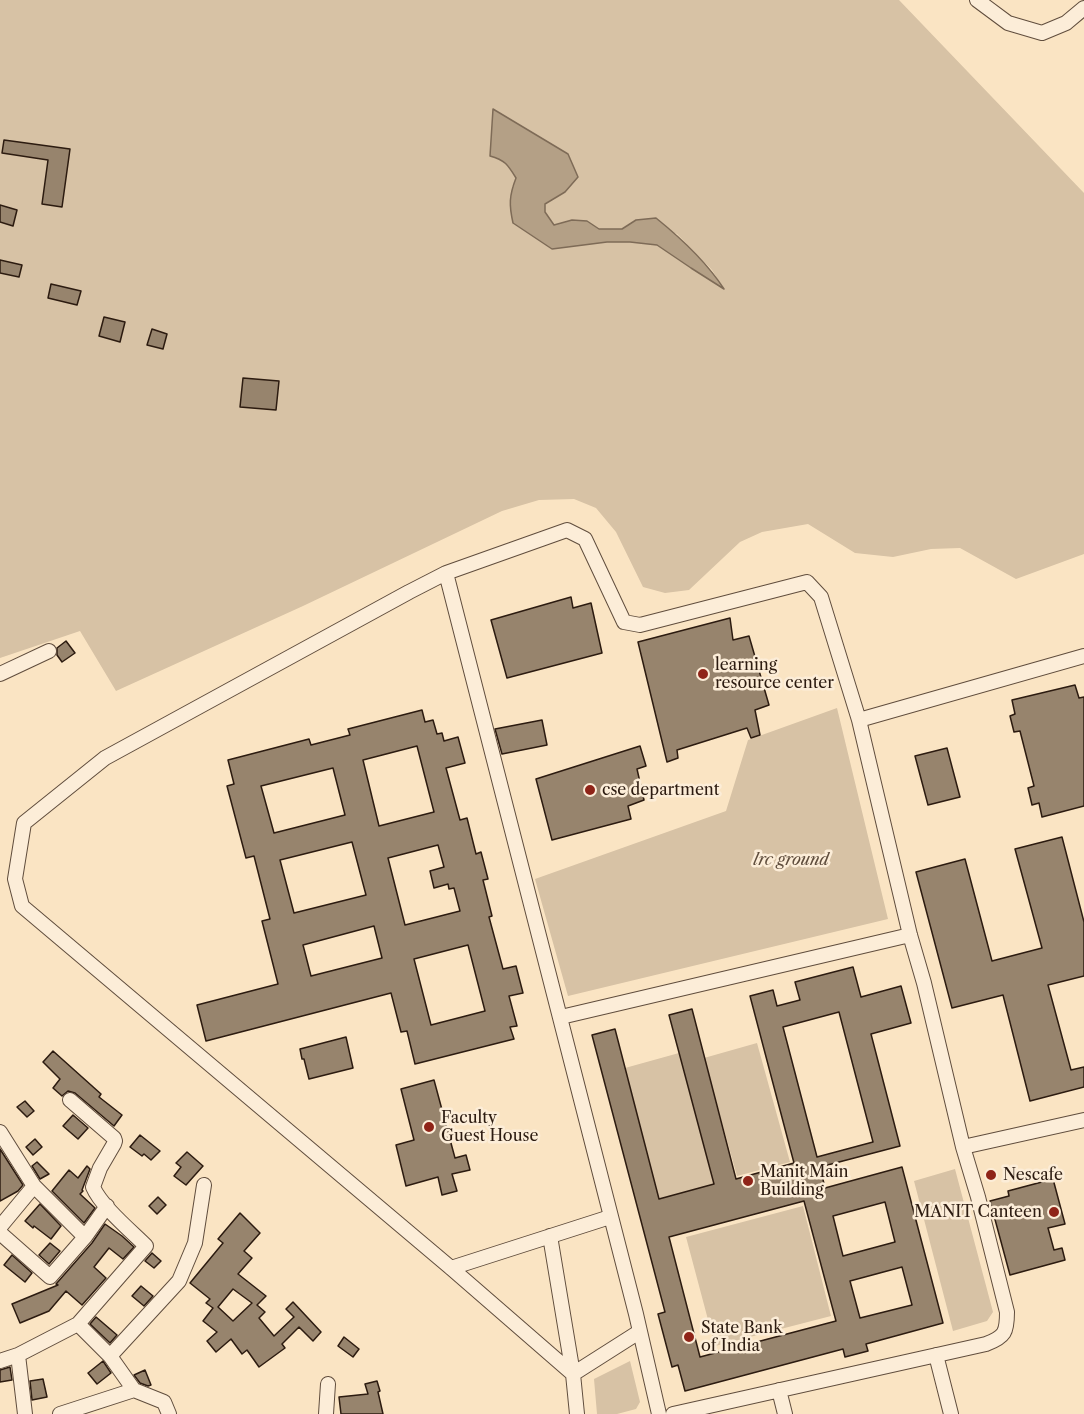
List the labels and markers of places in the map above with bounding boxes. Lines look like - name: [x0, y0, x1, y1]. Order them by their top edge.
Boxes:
- place label: learning resource center: [715, 655, 834, 693]
- marker: learning resource center: [696, 667, 710, 681]
- place label: cse department: [602, 780, 720, 800]
- marker: cse department: [583, 783, 597, 797]
- place label: Faculty Guest House: [441, 1108, 538, 1146]
- marker: Faculty Guest House: [422, 1120, 436, 1134]
- place label: Manit Main Building: [760, 1162, 849, 1200]
- place label: Nescafe: [1003, 1165, 1063, 1185]
- marker: Nescafe: [984, 1168, 998, 1182]
- marker: Manit Main Building: [741, 1174, 755, 1188]
- place label: MANIT Canteen: [914, 1202, 1042, 1222]
- marker: MANIT Canteen: [1047, 1205, 1061, 1219]
- place label: State Bank of India: [701, 1318, 782, 1356]
- marker: State Bank of India: [682, 1330, 696, 1344]

